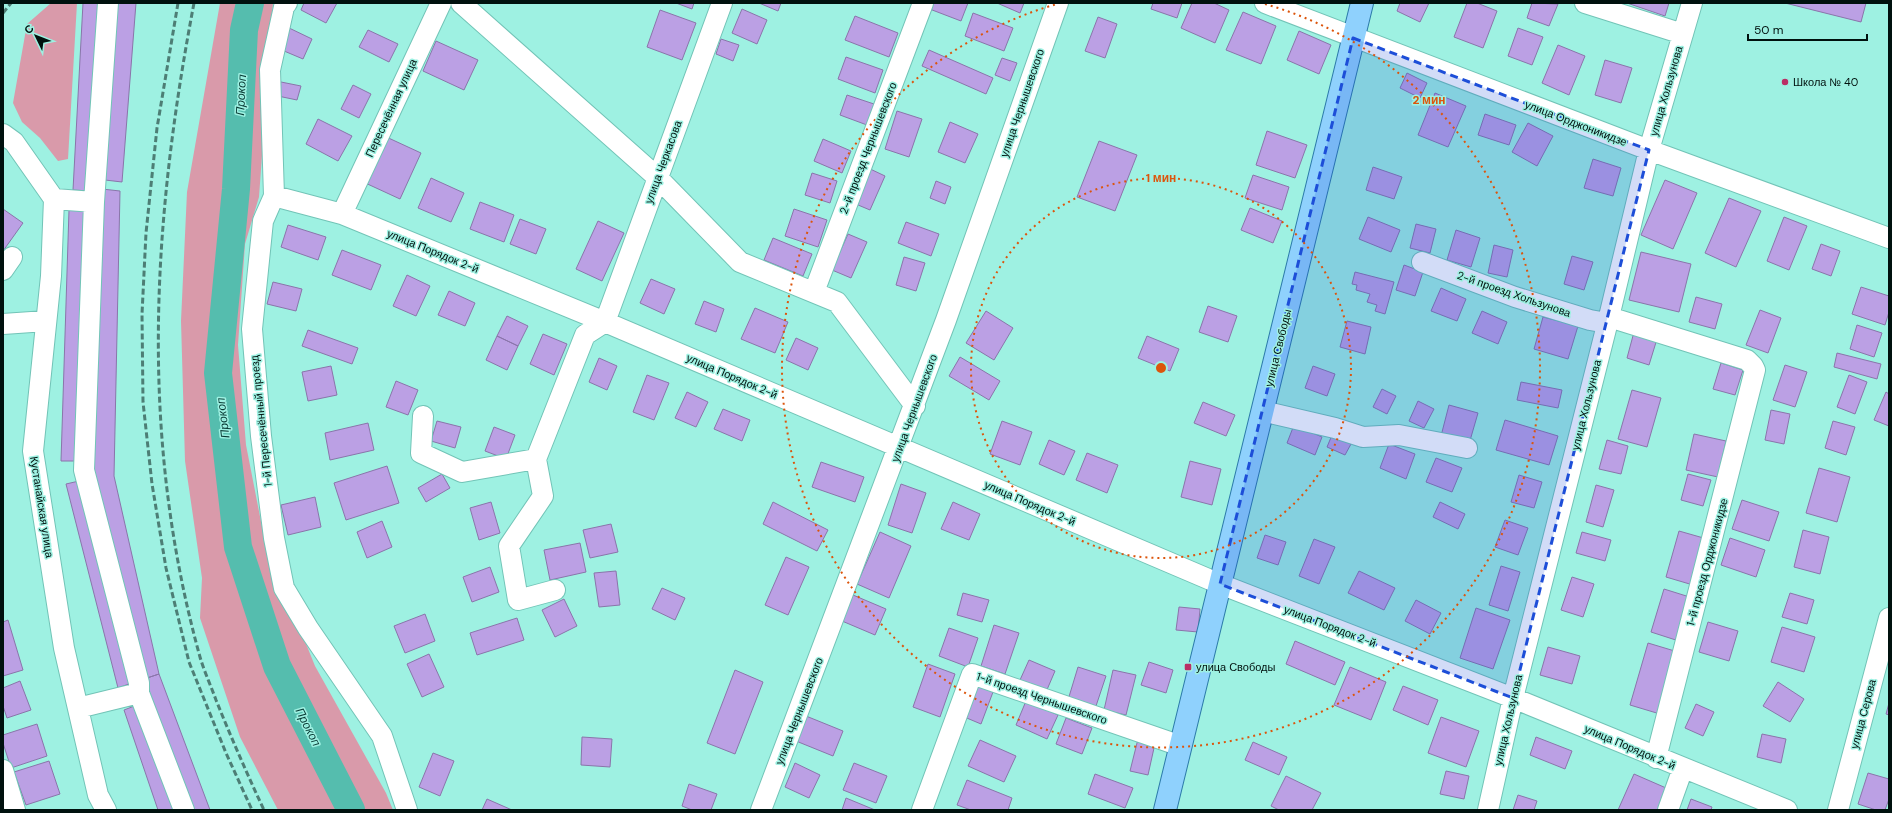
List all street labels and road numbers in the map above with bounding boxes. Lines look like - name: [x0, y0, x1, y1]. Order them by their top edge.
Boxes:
- street label: улица Хользунова: [1646, 44, 1686, 138]
- street label: улица Чернышевского: [997, 47, 1047, 159]
- street label: Пересечённая улица: [362, 56, 420, 159]
- street label: 2-й проезд Чернышевского: [836, 80, 900, 216]
- street label: улица Орджоникидзе: [1523, 97, 1629, 149]
- street label: улица Черкасова: [641, 118, 685, 205]
- street label: улица Порядок 2-й: [385, 226, 481, 276]
- street label: 2-й проезд Хользунова: [1455, 268, 1573, 320]
- street label: улица Свободы: [1262, 308, 1294, 388]
- street label: улица Порядок 2-й: [684, 350, 780, 402]
- street label: улица Чернышевского: [888, 352, 940, 464]
- street label: 1-й Пересечённый проезд: [247, 354, 275, 487]
- street label: улица Хользунова: [1568, 357, 1604, 452]
- street label: Кустанайская улица: [27, 455, 57, 560]
- street label: улица Порядок 2-й: [982, 477, 1078, 529]
- street label: 1-й проезд Орджоникидзе: [1683, 497, 1731, 627]
- street label: улица Порядок 2-й: [1282, 602, 1378, 650]
- street label: улица Чернышевского: [772, 655, 826, 767]
- street label: 1-й проезд Чернышевского: [975, 669, 1109, 727]
- street label: улица Хользунова: [1491, 672, 1525, 767]
- street label: улица Серова: [1847, 677, 1879, 750]
- street label: улица Порядок 2-й: [1582, 721, 1678, 773]

